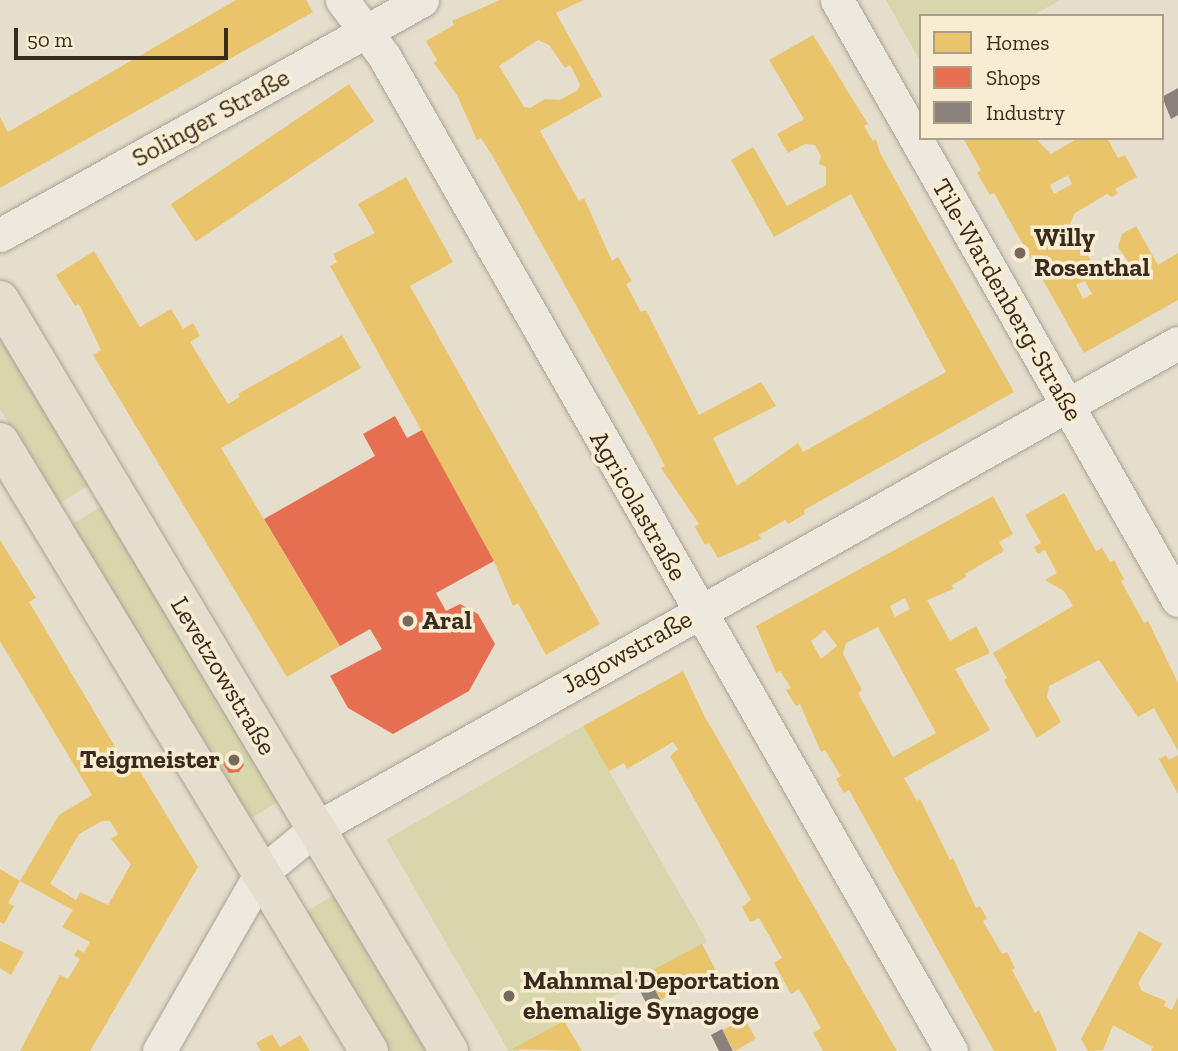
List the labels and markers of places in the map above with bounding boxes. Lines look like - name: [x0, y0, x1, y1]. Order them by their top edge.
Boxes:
- place label: Willy Rosenthal: [1034, 222, 1150, 284]
- marker: Willy Rosenthal: [1012, 245, 1028, 261]
- place label: Aral: [422, 605, 472, 637]
- marker: Aral: [400, 613, 416, 629]
- place label: Teigmeister: [80, 744, 220, 776]
- marker: Teigmeister: [226, 752, 242, 768]
- place label: Mahnmal Deportation ehemalige Synagoge: [523, 965, 779, 1026]
- marker: Mahnmal Deportation ehemalige Synagoge: [501, 988, 517, 1004]

